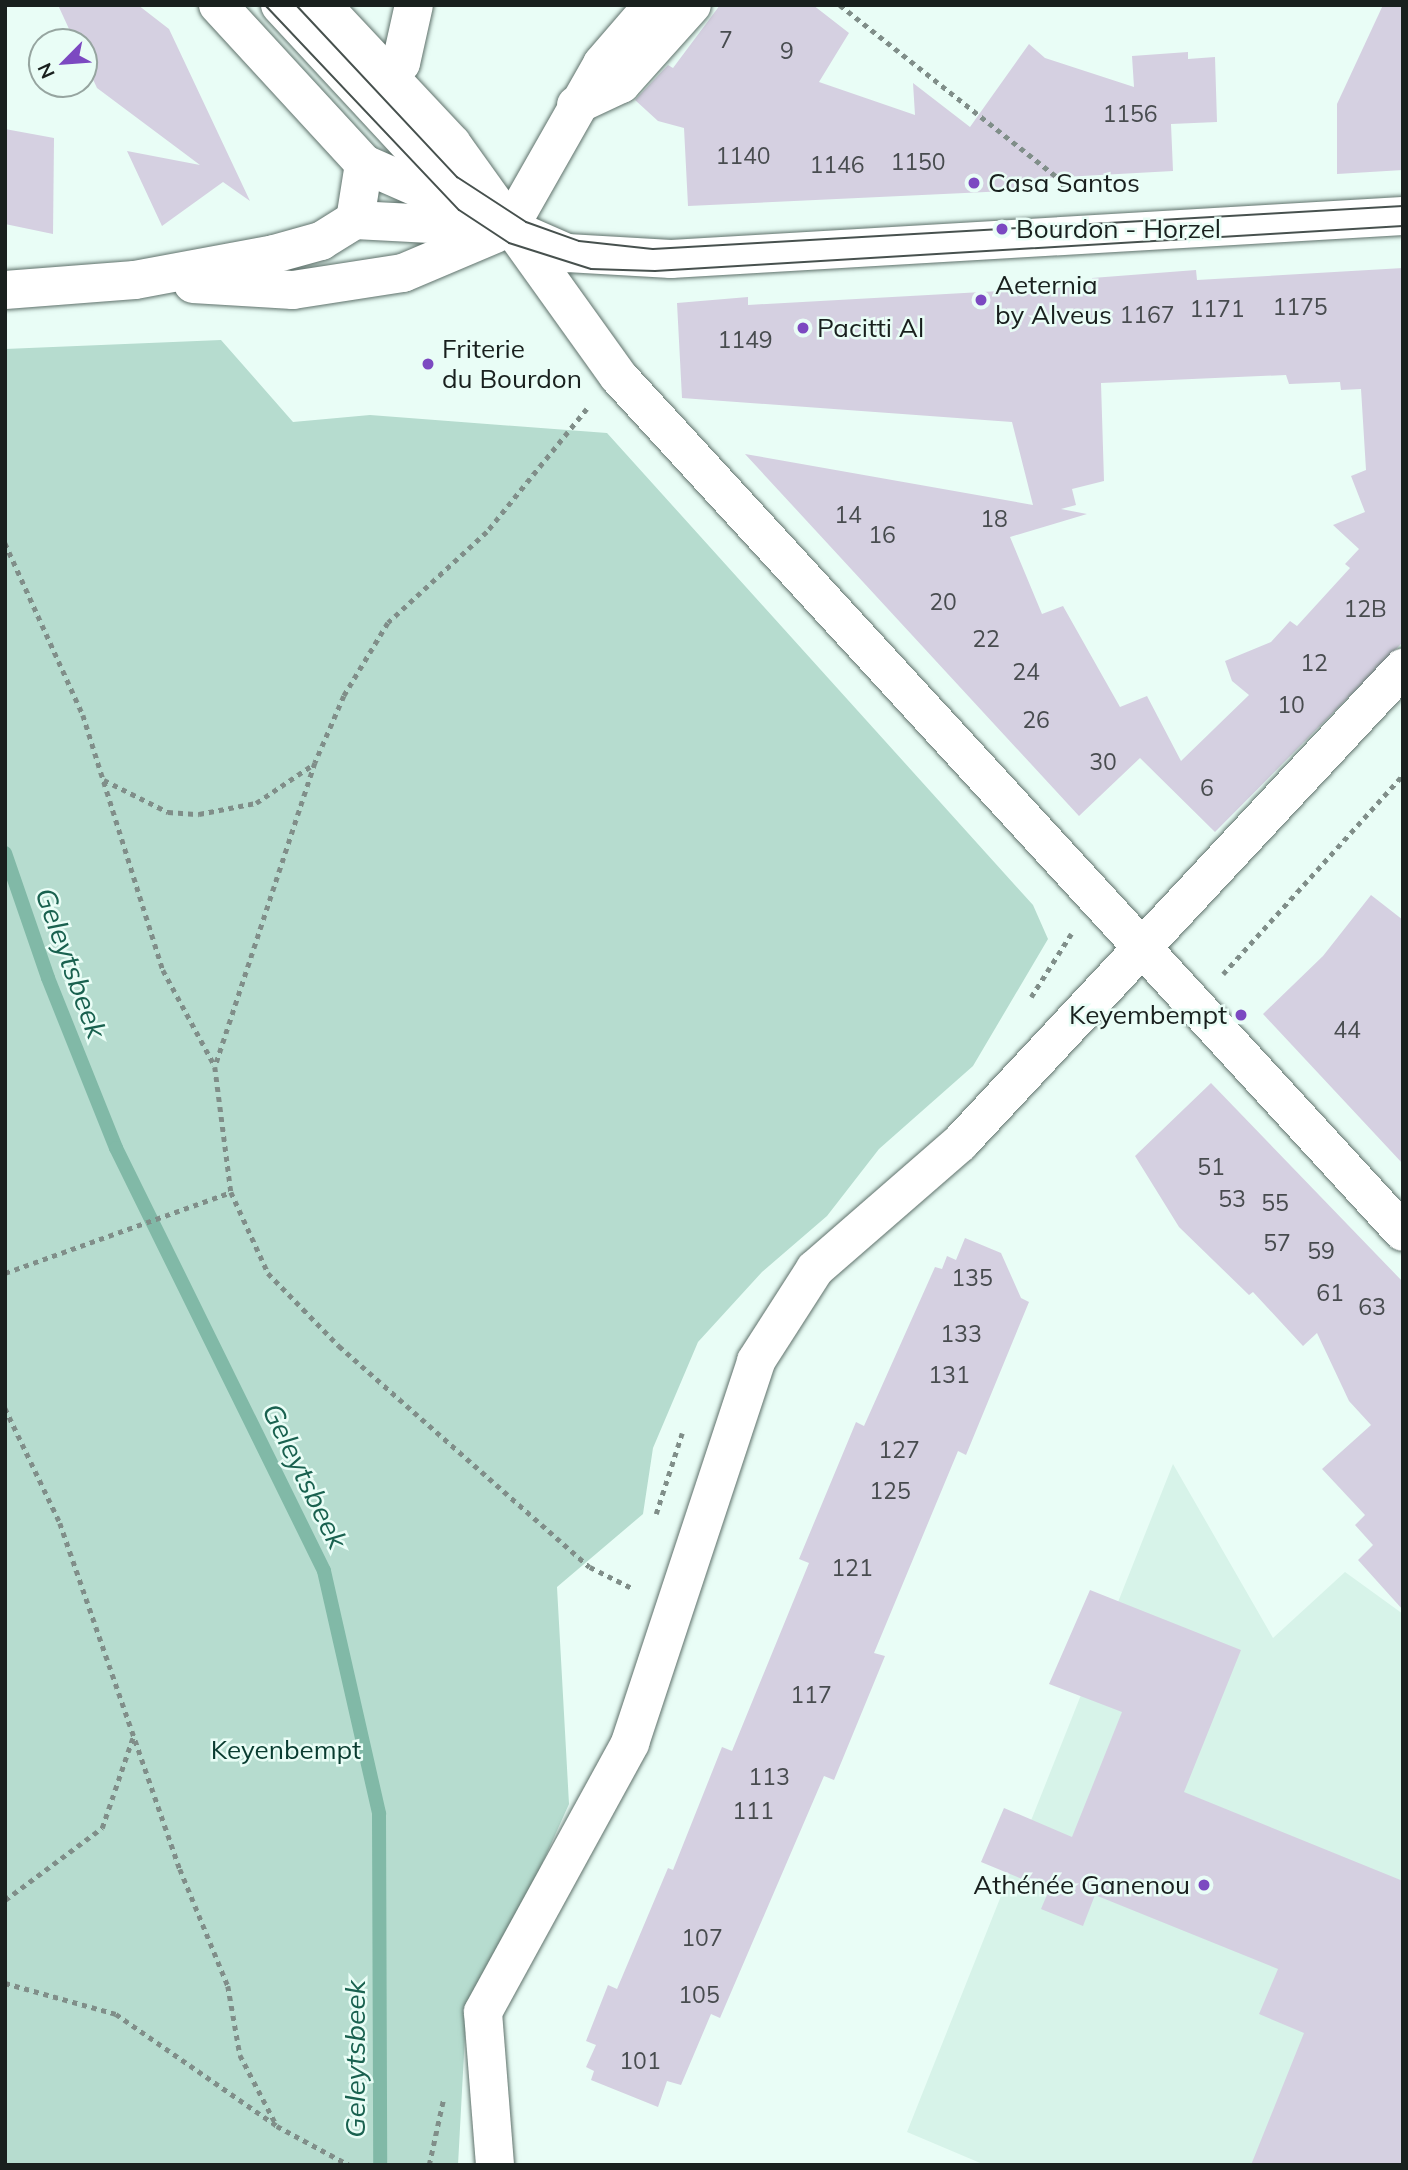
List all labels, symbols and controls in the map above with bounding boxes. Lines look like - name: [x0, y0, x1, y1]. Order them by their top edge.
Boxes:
- house number: 7: [719, 26, 733, 54]
- north arrow: [28, 28, 98, 98]
- house number: 9: [780, 37, 794, 65]
- text: N: [32, 59, 60, 83]
- house number: 1156: [1102, 100, 1158, 128]
- house number: 1140: [715, 142, 771, 170]
- house number: 1150: [890, 148, 946, 176]
- house number: 1146: [809, 151, 865, 179]
- place label: Casa Santos: [988, 167, 1140, 199]
- marker: Casa Santos: [966, 175, 982, 191]
- place label: Bourdon - Horzel: [1016, 213, 1221, 245]
- marker: Bourdon - Horzel: [994, 221, 1010, 237]
- place label: Aeternia by Alveus: [995, 269, 1112, 330]
- marker: Aeternia by Alveus: [973, 292, 989, 308]
- house number: 1175: [1272, 293, 1328, 321]
- house number: 1171: [1189, 295, 1245, 323]
- house number: 1167: [1119, 301, 1175, 329]
- place label: Pacitti Al: [817, 312, 924, 344]
- marker: Pacitti Al: [795, 320, 811, 336]
- house number: 1149: [717, 326, 773, 354]
- place label: Friterie du Bourdon: [442, 333, 582, 394]
- marker: Friterie du Bourdon: [420, 356, 436, 372]
- house number: 14: [834, 501, 862, 529]
- house number: 18: [980, 505, 1008, 533]
- house number: 16: [868, 521, 896, 549]
- house number: 20: [929, 588, 957, 616]
- house number: 12B: [1343, 595, 1387, 623]
- house number: 22: [972, 625, 1000, 653]
- house number: 12: [1300, 649, 1328, 677]
- house number: 24: [1012, 658, 1040, 686]
- house number: 10: [1277, 691, 1305, 719]
- house number: 26: [1022, 706, 1050, 734]
- house number: 30: [1089, 748, 1117, 776]
- house number: 6: [1200, 774, 1214, 802]
- water label: Geleytsbeek: [28, 883, 114, 1043]
- place label: Keyembempt: [1069, 999, 1227, 1031]
- marker: Keyembempt: [1233, 1007, 1249, 1023]
- house number: 44: [1333, 1016, 1361, 1044]
- house number: 51: [1197, 1153, 1225, 1181]
- house number: 53: [1218, 1185, 1246, 1213]
- house number: 55: [1261, 1189, 1289, 1217]
- house number: 57: [1263, 1229, 1291, 1257]
- house number: 59: [1307, 1237, 1335, 1265]
- house number: 135: [951, 1264, 993, 1292]
- house number: 61: [1316, 1279, 1344, 1307]
- house number: 63: [1358, 1293, 1386, 1321]
- house number: 133: [940, 1320, 982, 1348]
- house number: 131: [928, 1361, 970, 1389]
- water label: Geleytsbeek: [255, 1398, 355, 1554]
- house number: 127: [878, 1436, 920, 1464]
- house number: 125: [869, 1477, 911, 1505]
- house number: 121: [831, 1554, 873, 1582]
- house number: 117: [790, 1681, 832, 1709]
- park label: Keyenbempt: [211, 1734, 361, 1766]
- house number: 113: [748, 1763, 790, 1791]
- house number: 111: [732, 1797, 774, 1825]
- place label: Athénée Ganenou: [973, 1869, 1190, 1901]
- marker: Athénée Ganenou: [1196, 1877, 1212, 1893]
- house number: 107: [681, 1924, 723, 1952]
- water label: Geleytsbeek: [338, 1980, 372, 2138]
- house number: 105: [678, 1981, 720, 2009]
- house number: 101: [619, 2047, 661, 2075]

